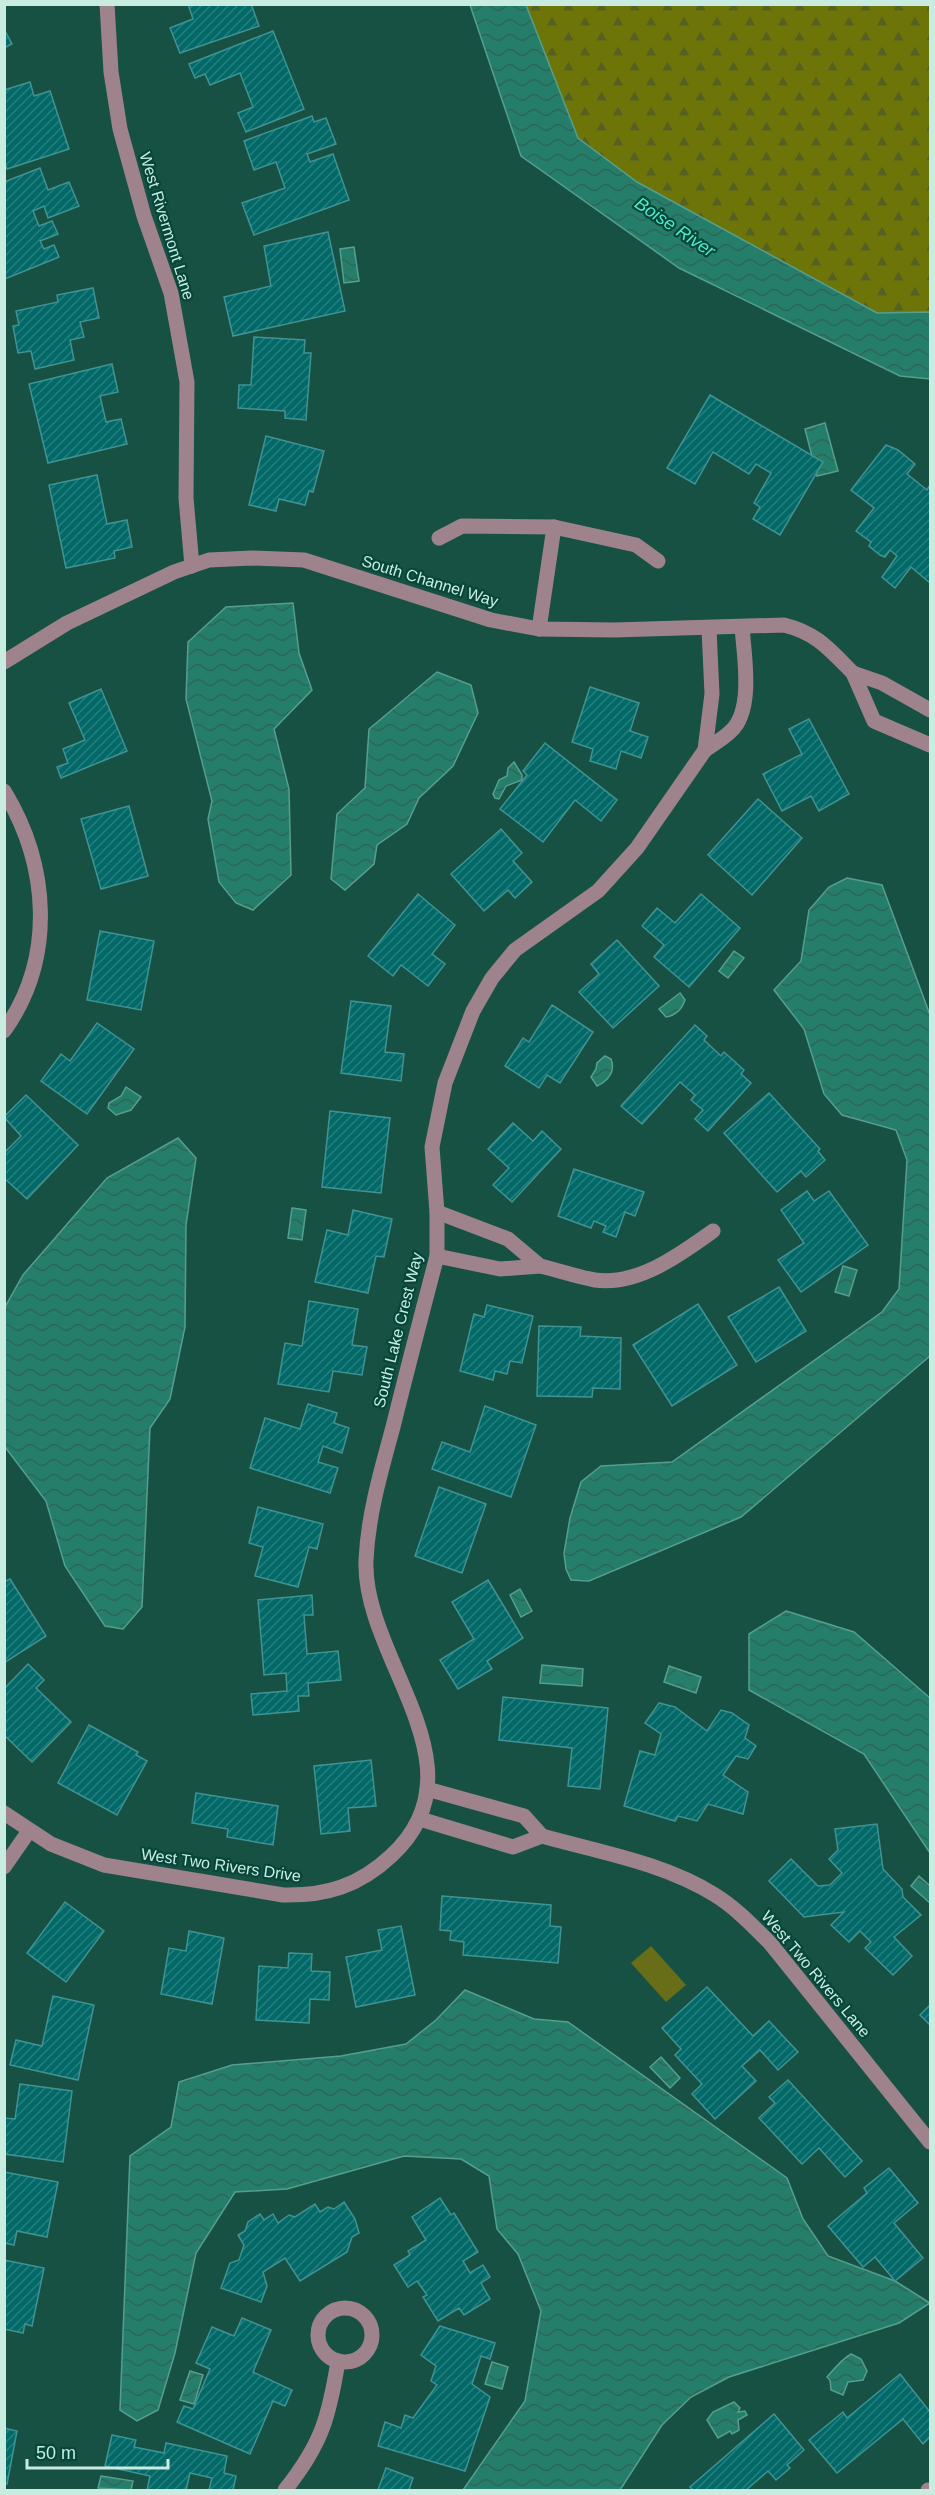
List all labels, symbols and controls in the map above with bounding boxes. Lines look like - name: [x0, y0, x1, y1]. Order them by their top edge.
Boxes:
- street label: West Rivermont Lane: [136, 150, 198, 302]
- water label: Boise River: [631, 193, 720, 262]
- street label: South Channel Way: [360, 552, 500, 610]
- street label: South Lake Crest Way: [370, 1251, 426, 1409]
- street label: West Two Rivers Drive: [140, 1845, 302, 1885]
- street label: West Two Rivers Lane: [758, 1907, 874, 2041]
- scale bar: [27, 2432, 168, 2470]
- text: 50 m: [36, 2443, 76, 2463]

